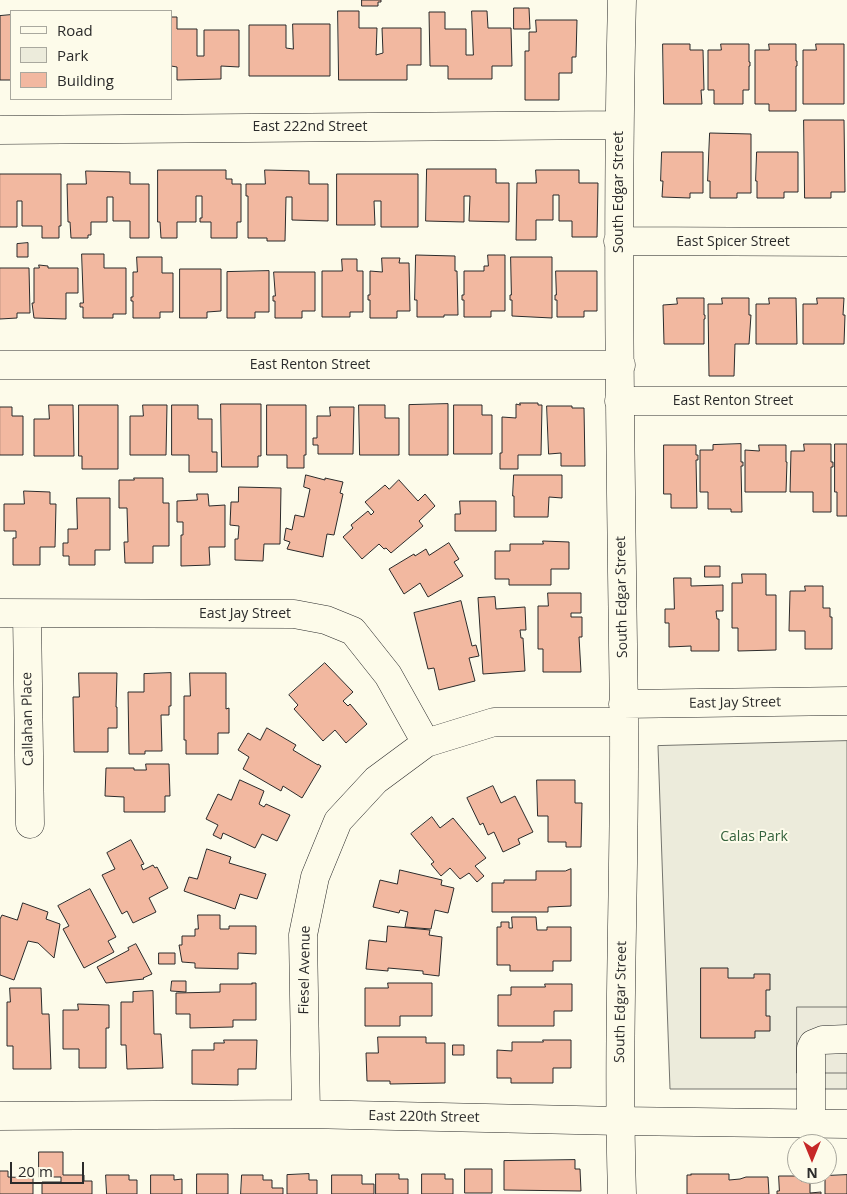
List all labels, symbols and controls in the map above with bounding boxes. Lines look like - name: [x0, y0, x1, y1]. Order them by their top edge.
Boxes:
- legend: [10, 10, 172, 100]
- text: Road: [57, 20, 93, 40]
- text: Park: [57, 45, 88, 65]
- text: Building: [57, 70, 114, 90]
- street label: East 222nd Street: [253, 119, 367, 135]
- street label: South Edgar Street: [611, 131, 627, 253]
- street label: East Spicer Street: [676, 234, 790, 250]
- street label: East Renton Street: [250, 357, 370, 373]
- street label: East Renton Street: [673, 393, 793, 409]
- street label: South Edgar Street: [613, 536, 631, 658]
- street label: East Jay Street: [199, 606, 291, 622]
- street label: Callahan Place: [19, 672, 37, 766]
- street label: East Jay Street: [689, 694, 781, 712]
- park label: Calas Park: [720, 829, 788, 845]
- street label: Fiesel Avenue: [296, 925, 314, 1015]
- street label: South Edgar Street: [612, 941, 630, 1063]
- street label: East 220th Street: [368, 1108, 480, 1126]
- north arrow: [787, 1134, 837, 1184]
- scale bar: [12, 1152, 86, 1184]
- text: 20 m: [18, 1161, 53, 1181]
- text: N: [806, 1164, 818, 1183]

